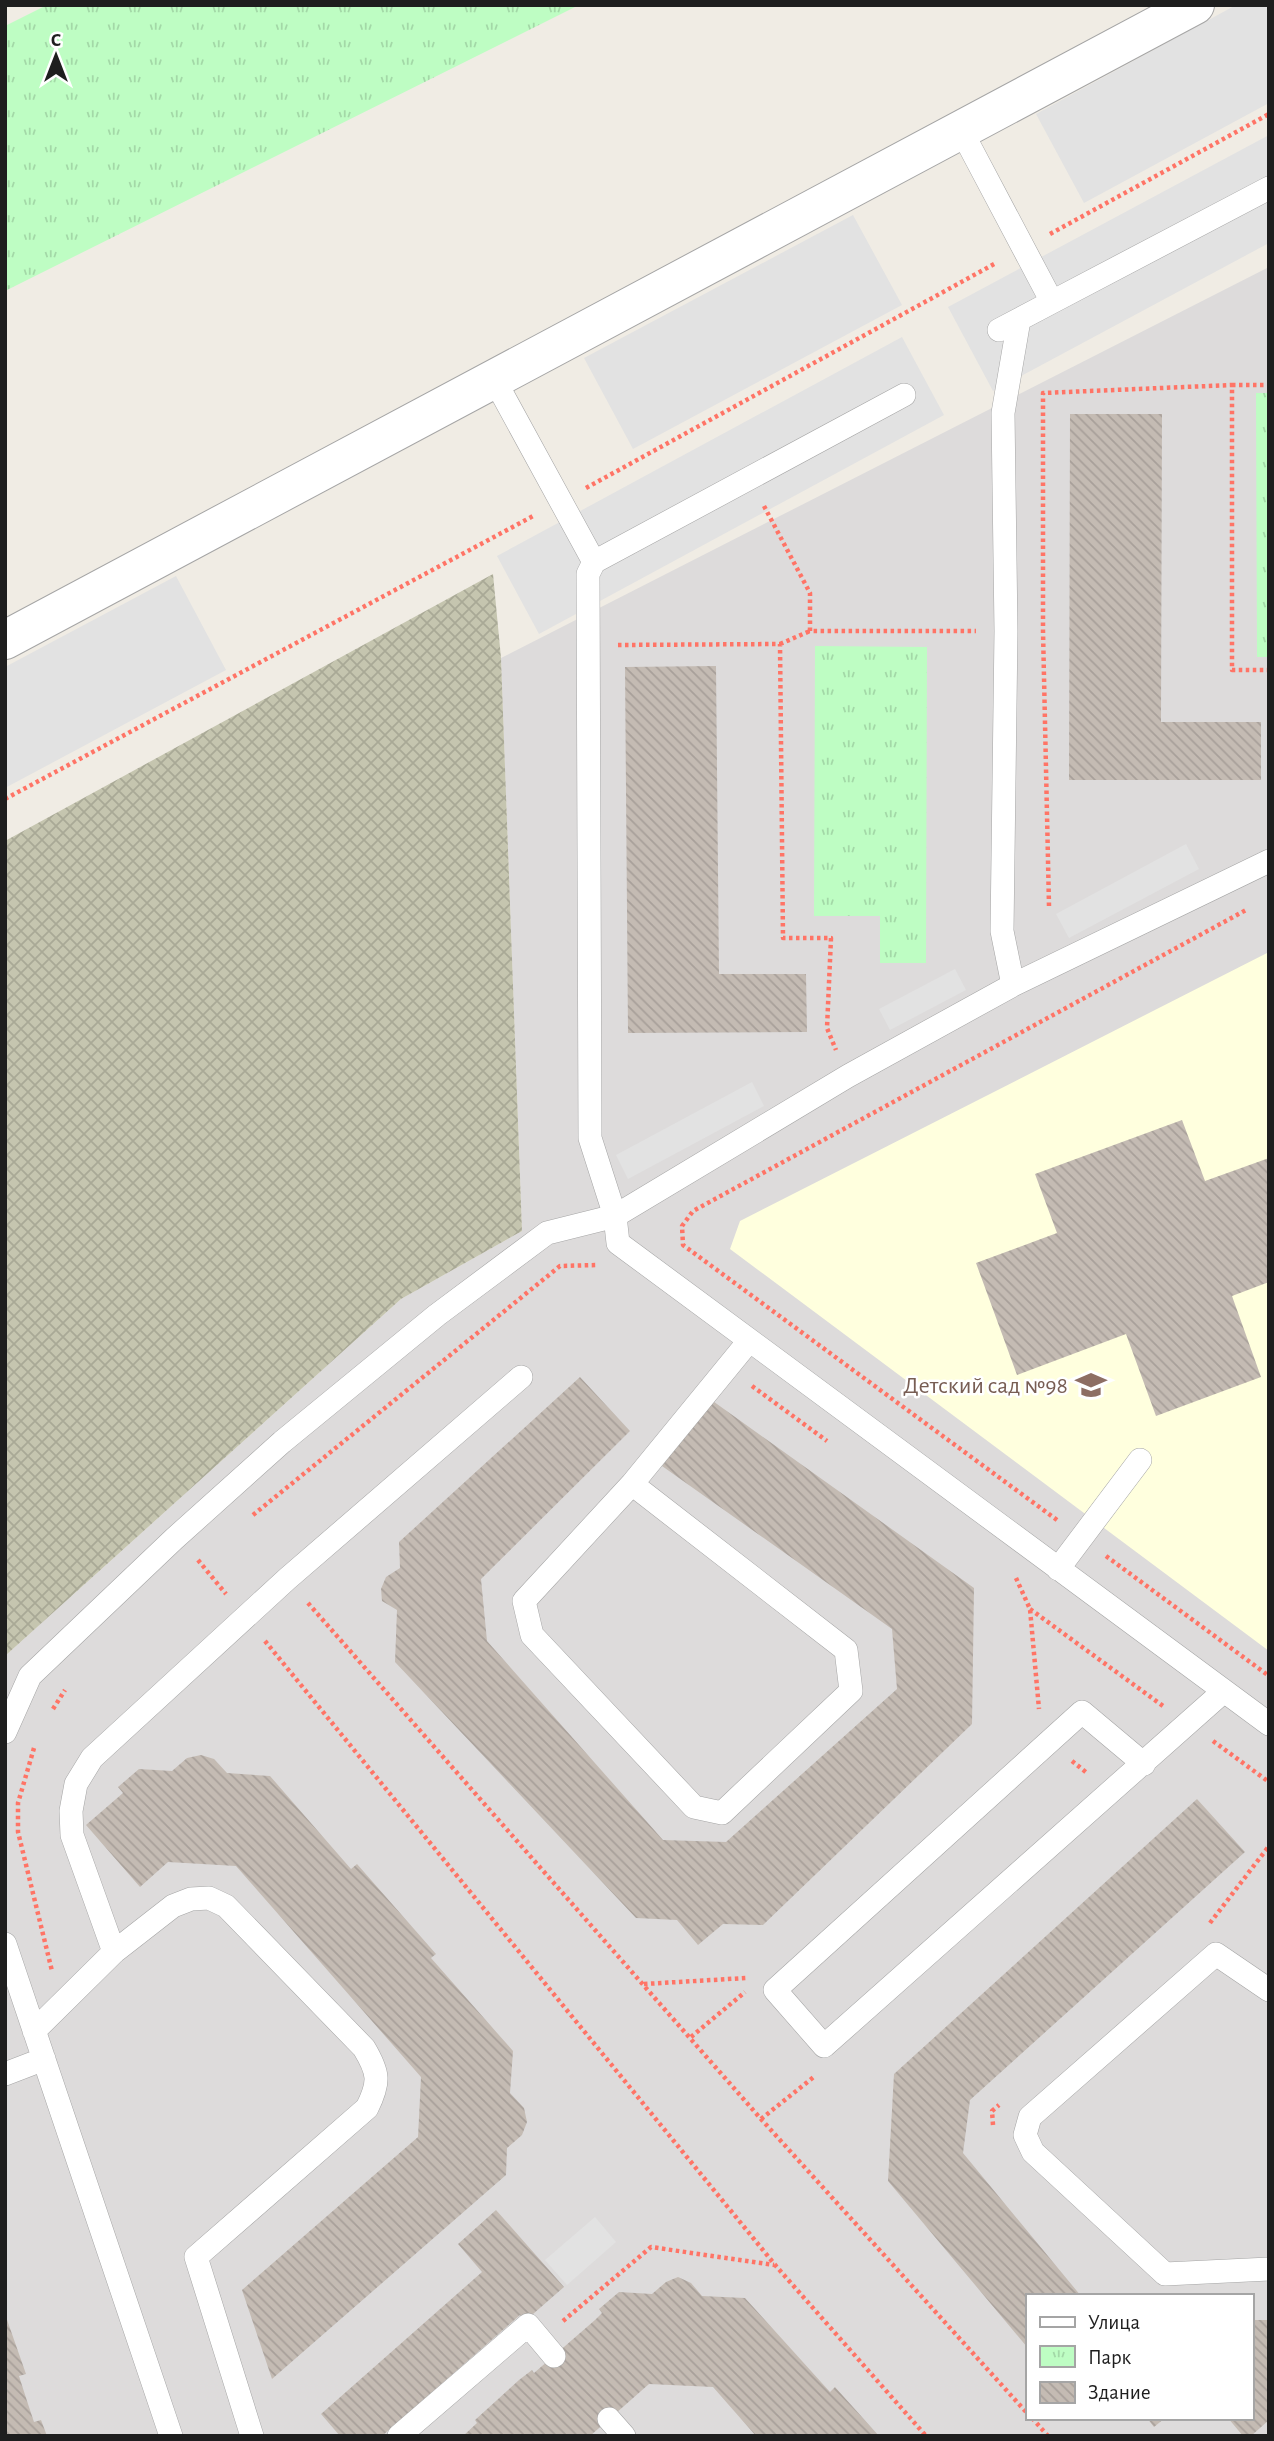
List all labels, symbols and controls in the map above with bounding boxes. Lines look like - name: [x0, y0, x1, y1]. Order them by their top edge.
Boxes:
- north arrow: [21, 21, 91, 91]
- text: С: [51, 31, 61, 50]
- school or university icon: Детский сад №98: [1074, 1368, 1108, 1402]
- place label: Детский сад №98: [903, 1374, 1068, 1398]
- legend: [1026, 2294, 1253, 2420]
- text: Улица: [1088, 2312, 1141, 2333]
- text: Парк: [1088, 2347, 1132, 2368]
- text: Здание: [1088, 2382, 1151, 2403]

